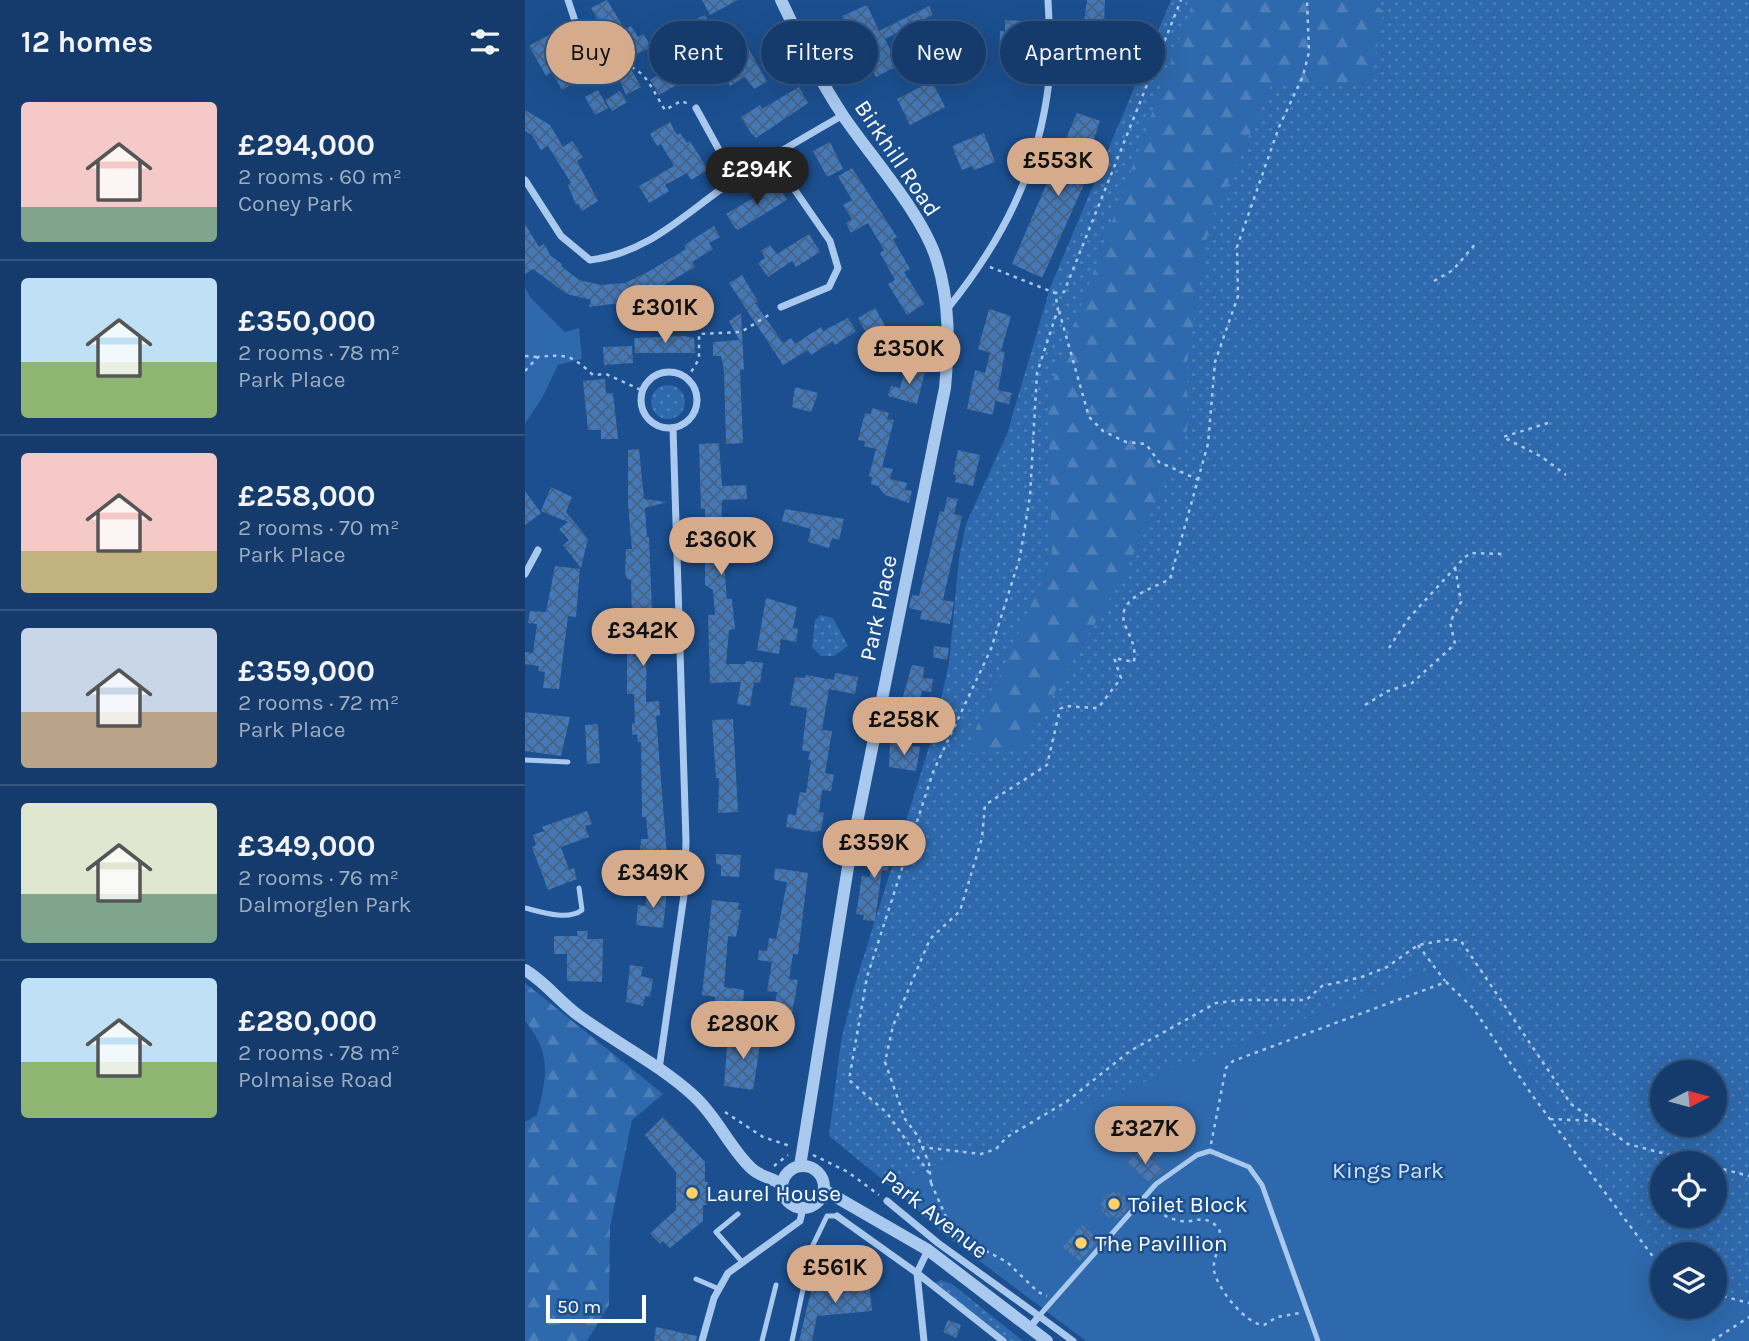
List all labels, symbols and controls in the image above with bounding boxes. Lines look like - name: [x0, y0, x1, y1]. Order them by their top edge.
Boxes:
- chip: Buy: [546, 21, 635, 84]
- chip: Rent: [649, 21, 747, 84]
- chip: Filters: [761, 21, 878, 84]
- chip: New: [892, 21, 986, 84]
- chip: Apartment: [1000, 21, 1165, 84]
- icon: filters: [466, 23, 504, 61]
- text: 12 homes: [21, 24, 153, 60]
- street label: Birkhill Road: [849, 95, 946, 222]
- text: £294,000: [238, 127, 375, 163]
- icon: home: [77, 130, 161, 214]
- pin: £553K: [1009, 138, 1107, 198]
- text: £553K: [1023, 147, 1093, 174]
- pin: £294K: [708, 148, 806, 207]
- text: £294K: [722, 156, 792, 183]
- text: 2 rooms · 60 m²: [238, 163, 402, 190]
- text: Coney Park: [238, 190, 353, 217]
- pin: £301K: [616, 286, 714, 345]
- text: £301K: [632, 294, 698, 321]
- text: £350,000: [238, 303, 376, 339]
- icon: home: [77, 306, 161, 390]
- pin: £350K: [860, 326, 958, 386]
- text: £350K: [873, 335, 945, 362]
- text: 2 rooms · 78 m²: [238, 339, 400, 366]
- text: Park Place: [238, 366, 346, 393]
- text: £258,000: [238, 478, 376, 514]
- icon: home: [77, 481, 161, 565]
- text: 2 rooms · 70 m²: [238, 514, 400, 541]
- pin: £360K: [672, 518, 770, 577]
- text: £360K: [685, 526, 757, 553]
- text: Park Place: [238, 541, 346, 568]
- street label: Park Place: [854, 553, 903, 664]
- pin: £342K: [594, 608, 692, 668]
- text: £342K: [608, 617, 678, 644]
- text: £359,000: [238, 653, 375, 689]
- icon: home: [77, 656, 161, 740]
- text: 2 rooms · 72 m²: [238, 689, 399, 716]
- pin: £258K: [855, 698, 953, 757]
- text: £258K: [868, 706, 940, 733]
- text: Park Place: [238, 716, 346, 743]
- pin: £359K: [825, 820, 923, 880]
- text: £349,000: [238, 828, 375, 864]
- text: £359K: [839, 829, 909, 856]
- icon: home: [77, 831, 161, 915]
- pin: £349K: [604, 850, 702, 910]
- text: £349K: [618, 859, 688, 886]
- text: 2 rooms · 76 m²: [238, 864, 399, 891]
- text: Dalmorglen Park: [238, 891, 412, 918]
- pin: £280K: [694, 1002, 792, 1061]
- text: £280,000: [238, 1003, 377, 1039]
- icon: home: [77, 1006, 161, 1090]
- text: £280K: [707, 1010, 779, 1037]
- text: 2 rooms · 78 m²: [238, 1039, 400, 1066]
- north arrow: [1650, 1060, 1727, 1138]
- map controls: [1650, 1060, 1727, 1319]
- text: Polmaise Road: [238, 1066, 393, 1093]
- pin: £327K: [1096, 1106, 1194, 1166]
- text: £327K: [1111, 1115, 1179, 1142]
- button: locate: [1650, 1151, 1727, 1228]
- park label: Kings Park: [1332, 1157, 1444, 1184]
- street label: Park Avenue: [876, 1164, 993, 1264]
- place label: Laurel House: [706, 1180, 841, 1207]
- marker: Laurel House: [684, 1185, 700, 1201]
- place label: Toilet Block: [1128, 1191, 1248, 1218]
- marker: Toilet Block: [1106, 1196, 1122, 1212]
- place label: The Pavillion: [1095, 1230, 1228, 1257]
- marker: The Pavillion: [1073, 1235, 1089, 1251]
- button: layers: [1650, 1242, 1727, 1319]
- pin: £561K: [786, 1246, 884, 1305]
- text: £561K: [803, 1254, 867, 1281]
- scale bar: [546, 1292, 646, 1324]
- text: 50 m: [557, 1296, 601, 1318]

